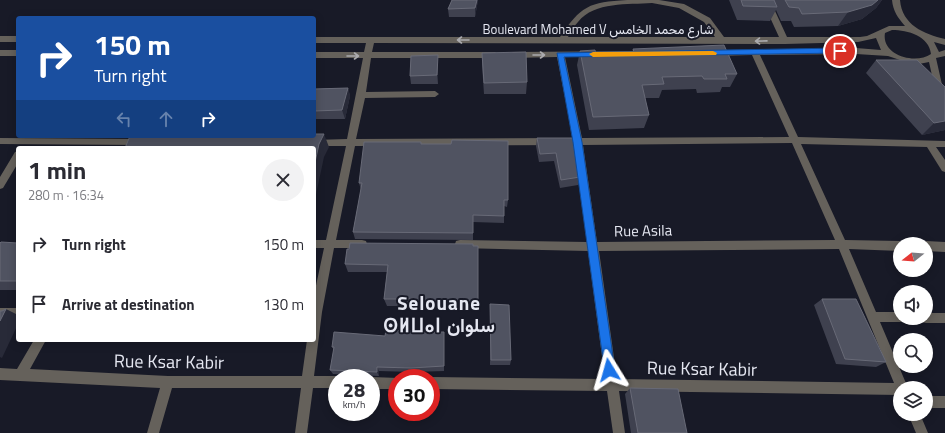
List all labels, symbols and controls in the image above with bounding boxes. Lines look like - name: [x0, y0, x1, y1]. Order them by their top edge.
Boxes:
- street label: Boulevard Mohamed V شارع محمد الخامس: [483, 19, 713, 39]
- text: 150 m: [94, 23, 171, 66]
- icon: right: [28, 32, 80, 84]
- pin: [823, 34, 857, 68]
- one-way arrow: [457, 36, 470, 44]
- one-way arrow: [755, 37, 768, 45]
- icon: arrive: [829, 40, 851, 62]
- one-way arrow: [532, 51, 545, 58]
- one-way arrow: [346, 52, 359, 60]
- text: Turn right: [94, 62, 167, 89]
- icon: left: [113, 108, 135, 130]
- icon: ahead: [155, 108, 177, 130]
- icon: right: [197, 108, 219, 130]
- text: 1 min: [28, 152, 86, 188]
- button: close: [262, 159, 304, 201]
- text: 280 m · 16:34: [28, 185, 104, 205]
- street label: Rue Asila: [614, 218, 673, 243]
- icon: right: [28, 233, 50, 255]
- text: Turn right: [62, 233, 126, 256]
- text: 150 m: [263, 233, 304, 256]
- north arrow: [893, 237, 933, 277]
- map controls: [893, 237, 933, 421]
- button: sound: [893, 285, 933, 325]
- district label: Selouane ⵙⵍⵡⴰⵏ سلوان: [383, 288, 495, 339]
- icon: arrive: [28, 293, 50, 315]
- text: Arrive at destination: [62, 293, 195, 316]
- text: 130 m: [263, 293, 304, 316]
- button: search: [893, 333, 933, 373]
- street label: Rue Ksar Kabir: [114, 347, 224, 376]
- position arrow: [588, 349, 630, 391]
- street label: Rue Ksar Kabir: [647, 354, 757, 383]
- speed limit sign: 30: [388, 369, 440, 421]
- text: 28: [343, 374, 365, 405]
- button: layers: [893, 381, 933, 421]
- text: km/h: [343, 397, 365, 412]

